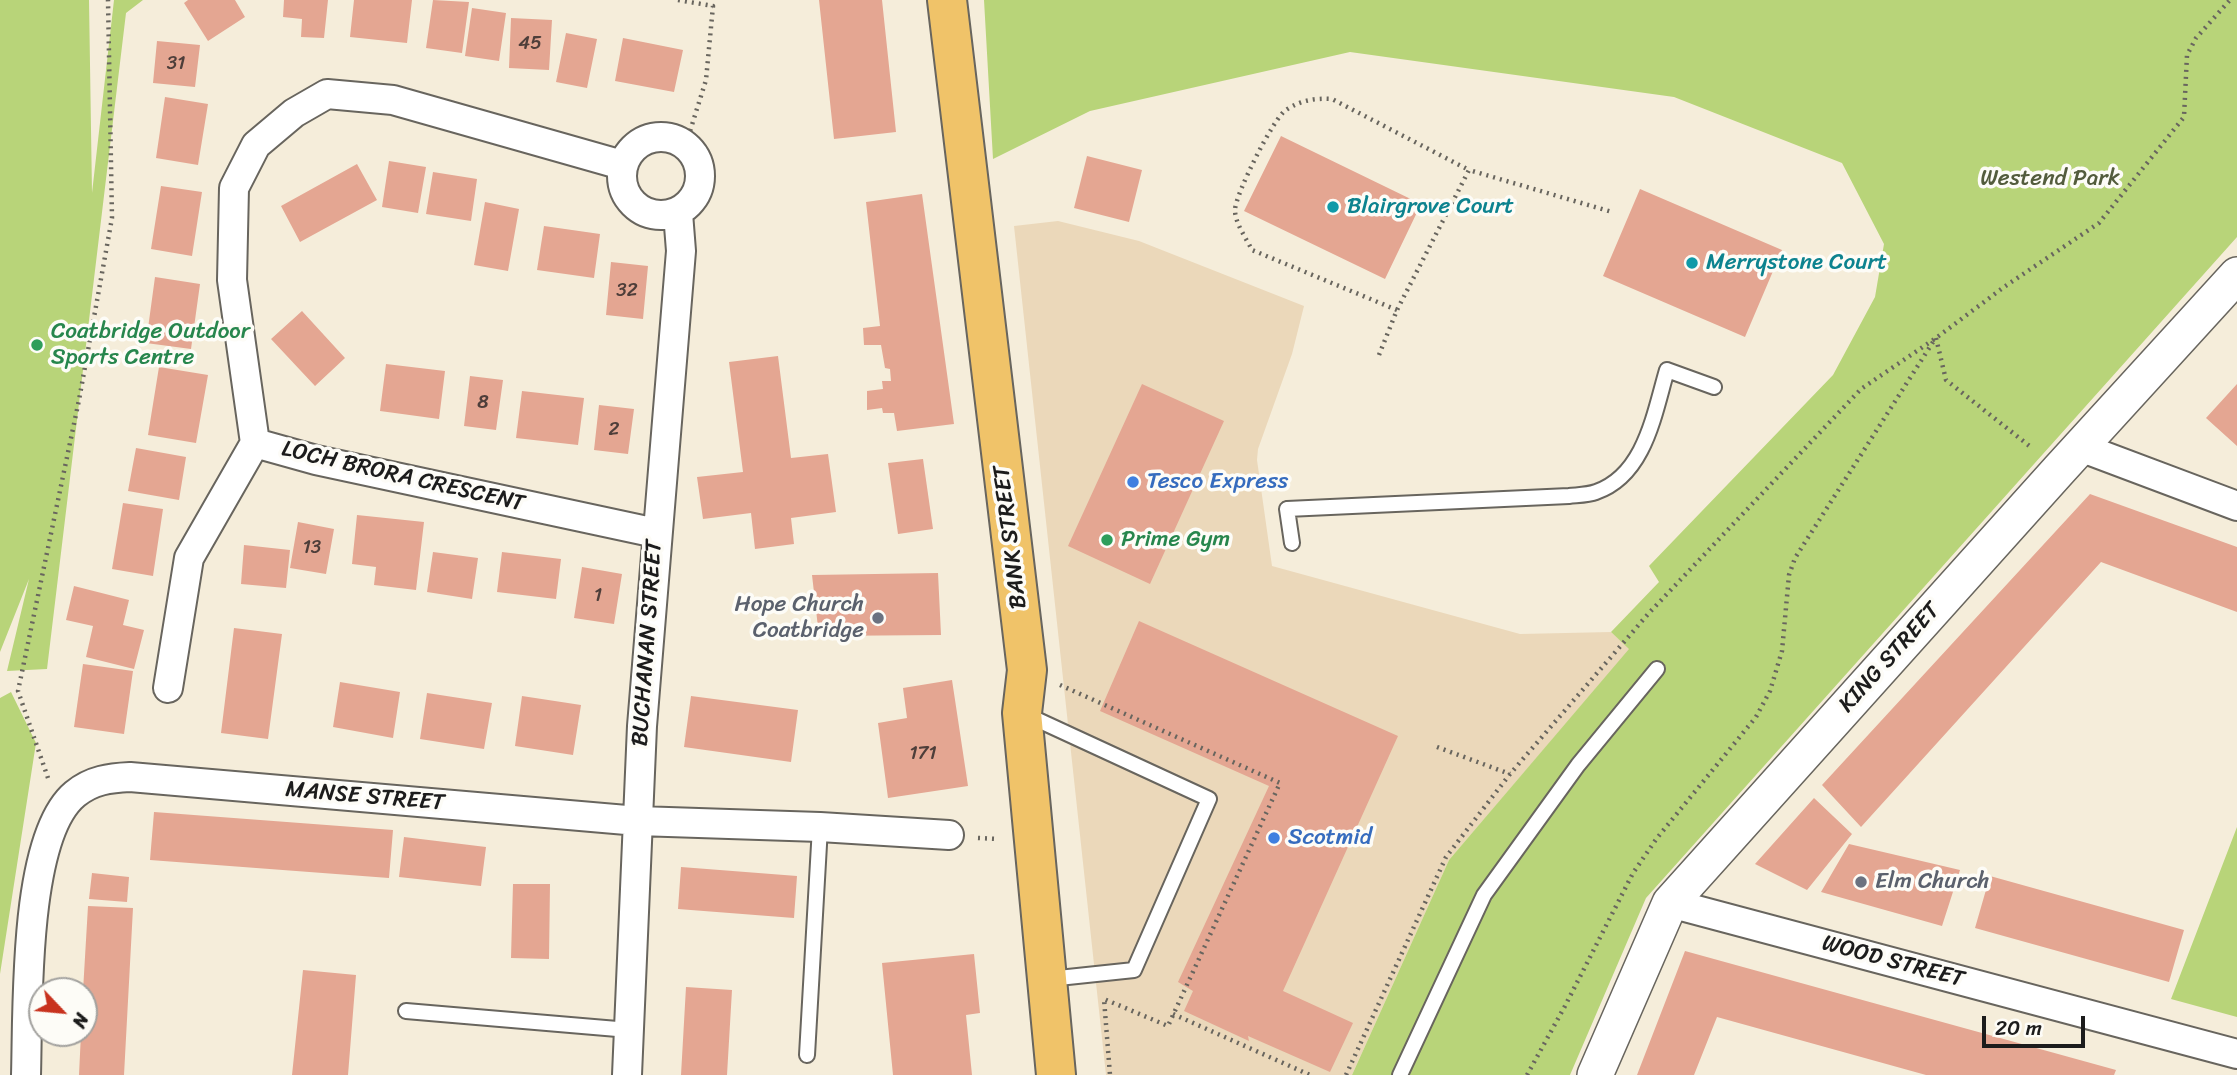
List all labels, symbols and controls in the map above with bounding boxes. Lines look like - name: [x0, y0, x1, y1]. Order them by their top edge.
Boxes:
- house number: 45: [518, 33, 542, 55]
- house number: 31: [167, 53, 185, 75]
- park label: Westend Park: [1980, 165, 2120, 193]
- place label: Blairgrove Court: [1347, 193, 1514, 221]
- marker: Blairgrove Court: [1325, 199, 1341, 215]
- place label: Merrystone Court: [1706, 249, 1887, 277]
- marker: Merrystone Court: [1684, 255, 1700, 271]
- house number: 32: [616, 280, 638, 302]
- place label: Coatbridge Outdoor Sports Centre: [51, 318, 250, 372]
- marker: Coatbridge Outdoor Sports Centre: [29, 337, 45, 353]
- house number: 8: [477, 392, 489, 414]
- house number: 2: [609, 419, 619, 441]
- street label: LOCH BRORA CRESCENT: [279, 436, 527, 518]
- street label: BANK STREET: [989, 464, 1033, 610]
- place label: Tesco Express: [1147, 468, 1288, 496]
- marker: Tesco Express: [1125, 474, 1141, 490]
- place label: Prime Gym: [1121, 526, 1230, 554]
- marker: Prime Gym: [1099, 532, 1115, 548]
- house number: 13: [303, 537, 321, 559]
- street label: BUCHANAN STREET: [627, 539, 669, 747]
- house number: 1: [594, 585, 602, 607]
- place label: Hope Church Coatbridge: [734, 591, 864, 645]
- street label: KING STREET: [1833, 597, 1947, 719]
- marker: Hope Church Coatbridge: [870, 610, 886, 626]
- house number: 171: [909, 743, 937, 765]
- street label: MANSE STREET: [284, 776, 446, 818]
- place label: Scotmid: [1288, 824, 1372, 852]
- marker: Scotmid: [1266, 830, 1282, 846]
- place label: Elm Church: [1875, 868, 1990, 896]
- marker: Elm Church: [1853, 874, 1869, 890]
- street label: WOOD STREET: [1819, 930, 1967, 994]
- north arrow: [28, 977, 98, 1047]
- scale bar: [1985, 1002, 2088, 1046]
- text: N: [63, 1007, 98, 1034]
- text: 20 m: [1995, 1009, 2042, 1047]

